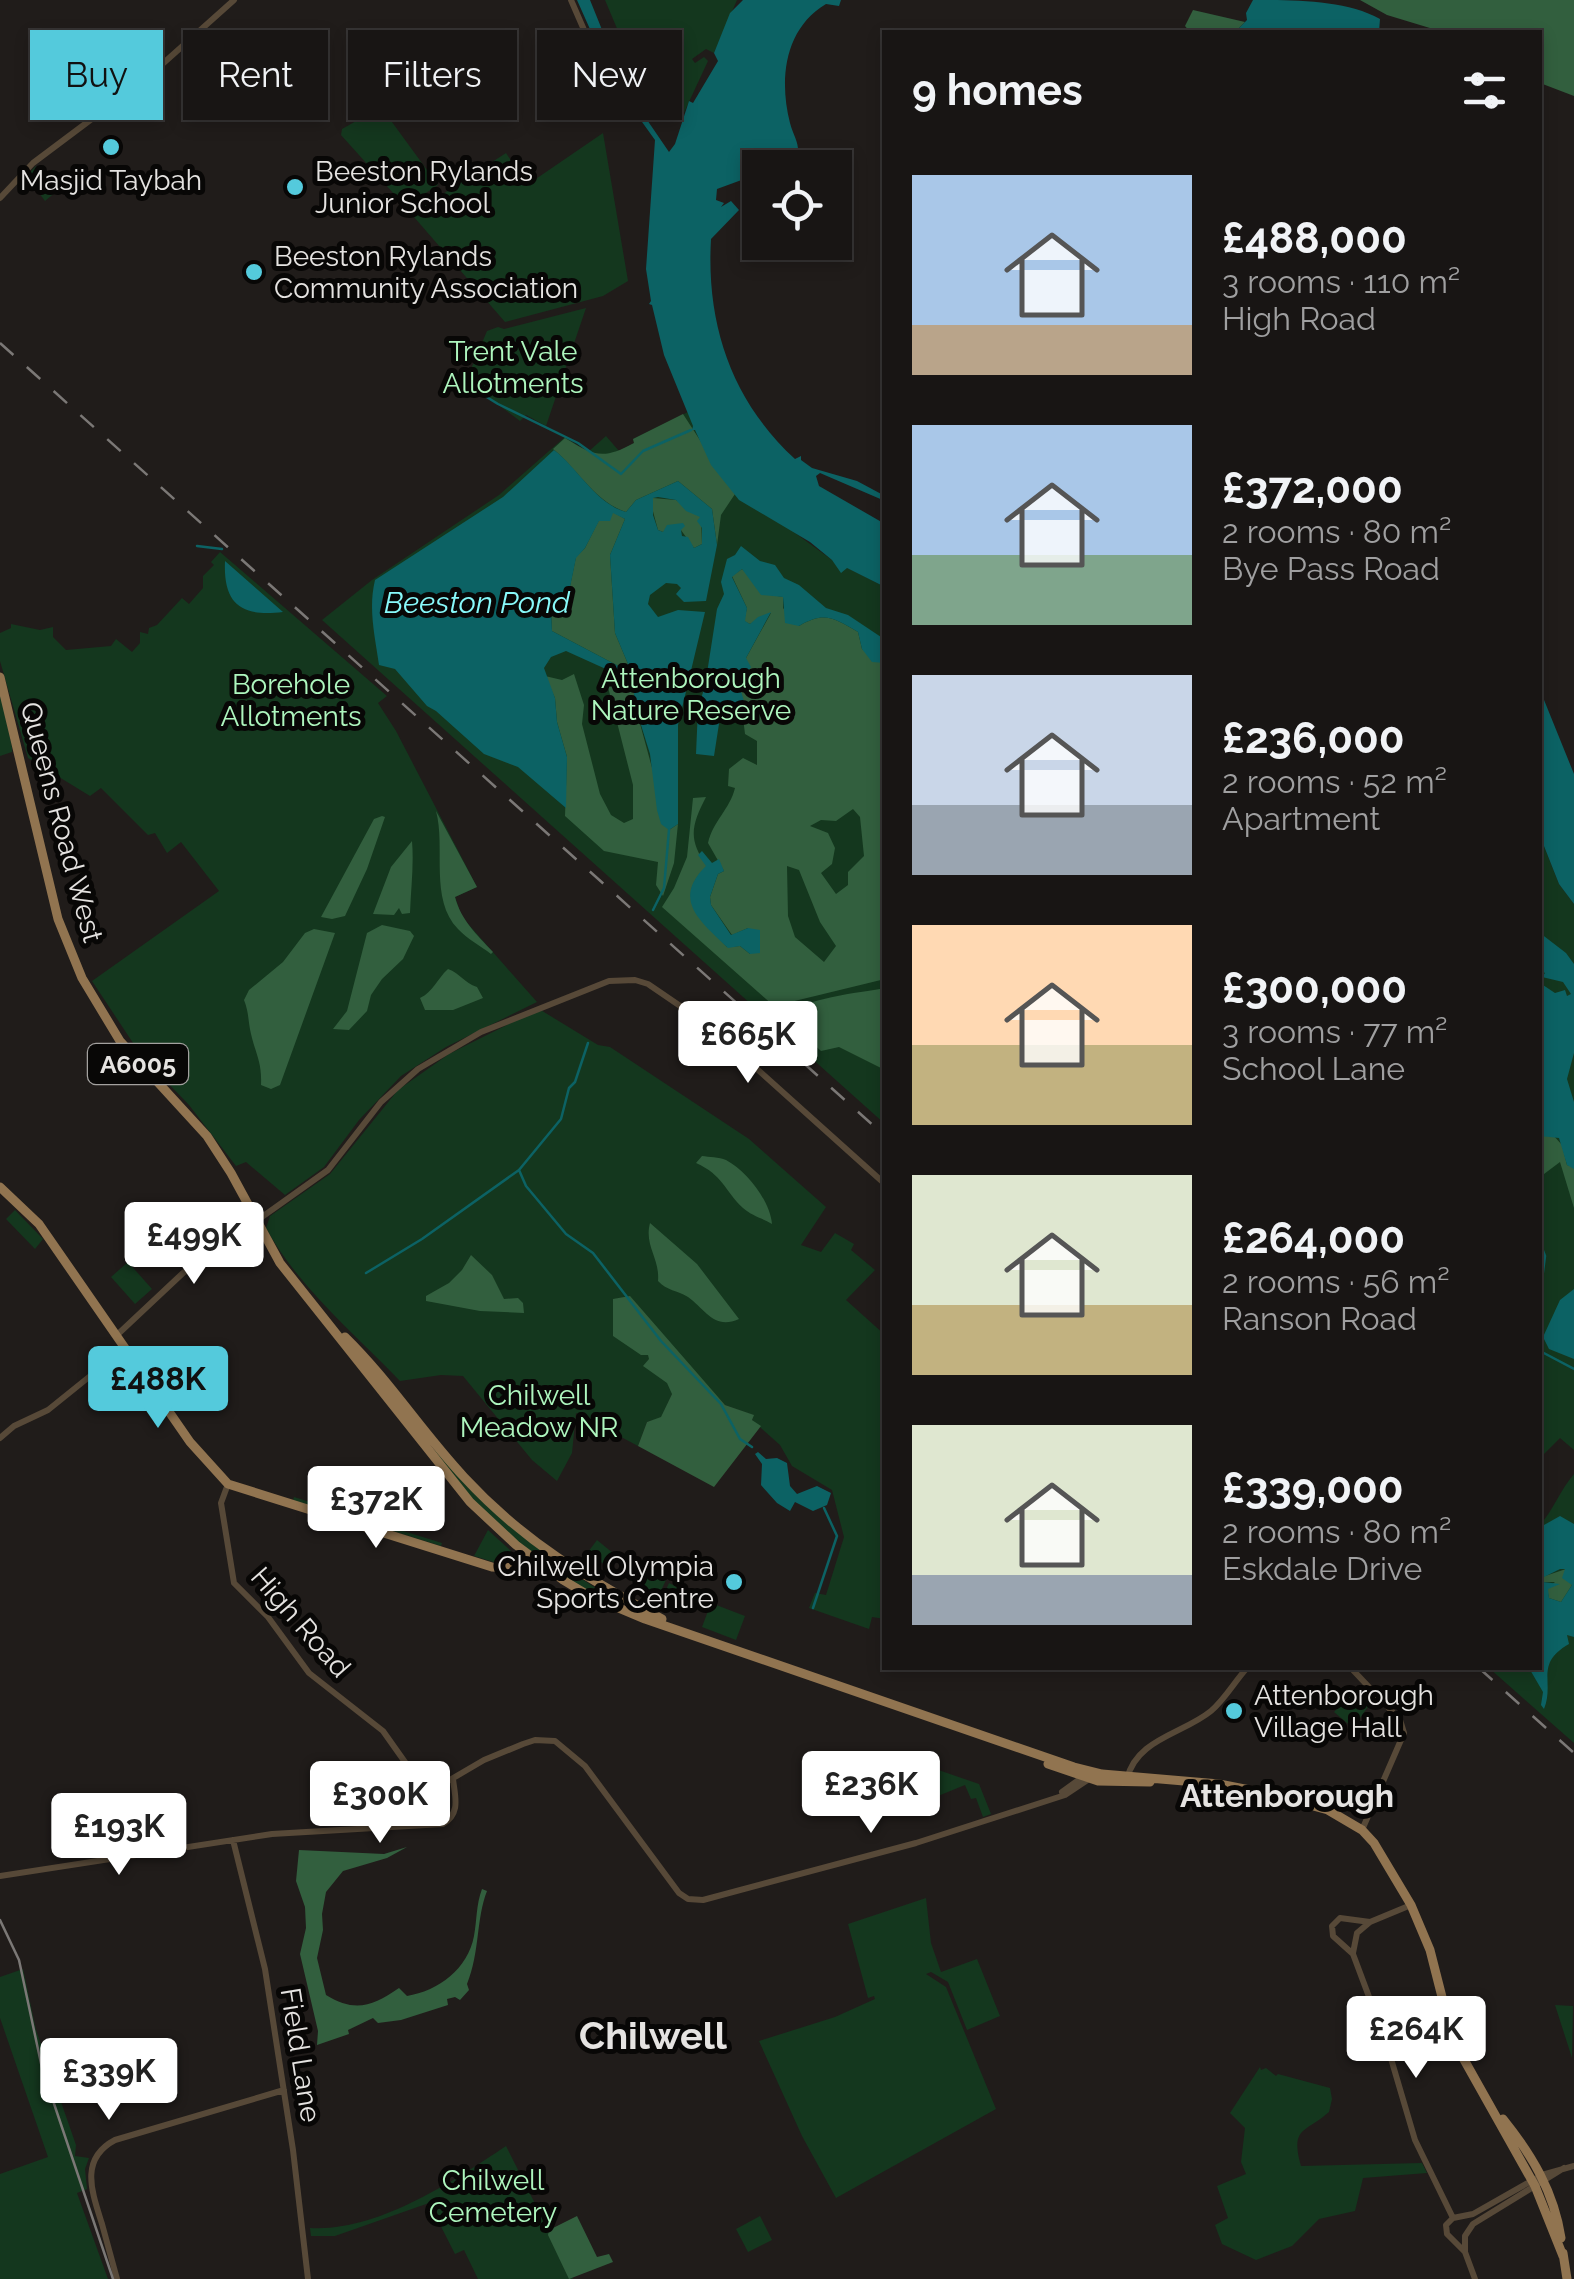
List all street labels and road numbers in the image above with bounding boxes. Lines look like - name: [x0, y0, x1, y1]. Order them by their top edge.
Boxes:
- street label: Queens Road West: [14, 698, 110, 947]
- road number: A6005: [88, 1044, 188, 1084]
- street label: High Road: [244, 1561, 357, 1684]
- street label: Field Lane: [274, 1986, 327, 2125]

